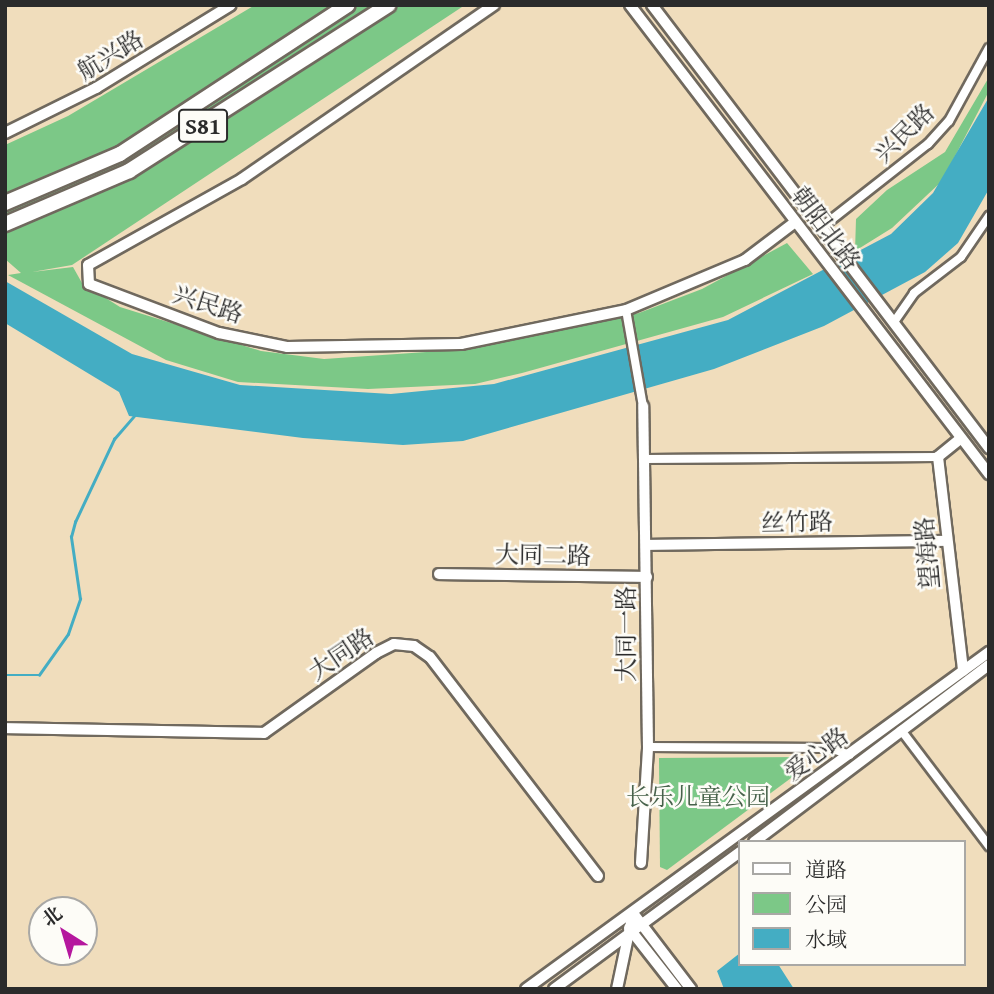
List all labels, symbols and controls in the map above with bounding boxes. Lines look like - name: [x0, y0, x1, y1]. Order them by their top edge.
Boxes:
- street label: 航兴路: [72, 24, 148, 86]
- street label: 兴民路: [868, 98, 940, 168]
- road number: S81: [177, 106, 229, 146]
- street label: 朝阳北路: [786, 181, 866, 275]
- street label: 兴民路: [169, 279, 247, 329]
- street label: 丝竹路: [761, 507, 833, 537]
- street label: 望海路: [910, 516, 944, 590]
- street label: 大同二路: [495, 540, 591, 570]
- street label: 大同一路: [612, 586, 640, 682]
- street label: 大同路: [303, 622, 379, 686]
- street label: 爱心路: [778, 721, 854, 787]
- park label: 长乐儿童公园: [626, 783, 770, 811]
- legend: [738, 840, 966, 966]
- text: 道路: [805, 854, 847, 885]
- text: 公园: [805, 889, 847, 920]
- north arrow: [28, 896, 98, 966]
- text: 北: [36, 899, 68, 933]
- text: 水域: [805, 924, 847, 955]

